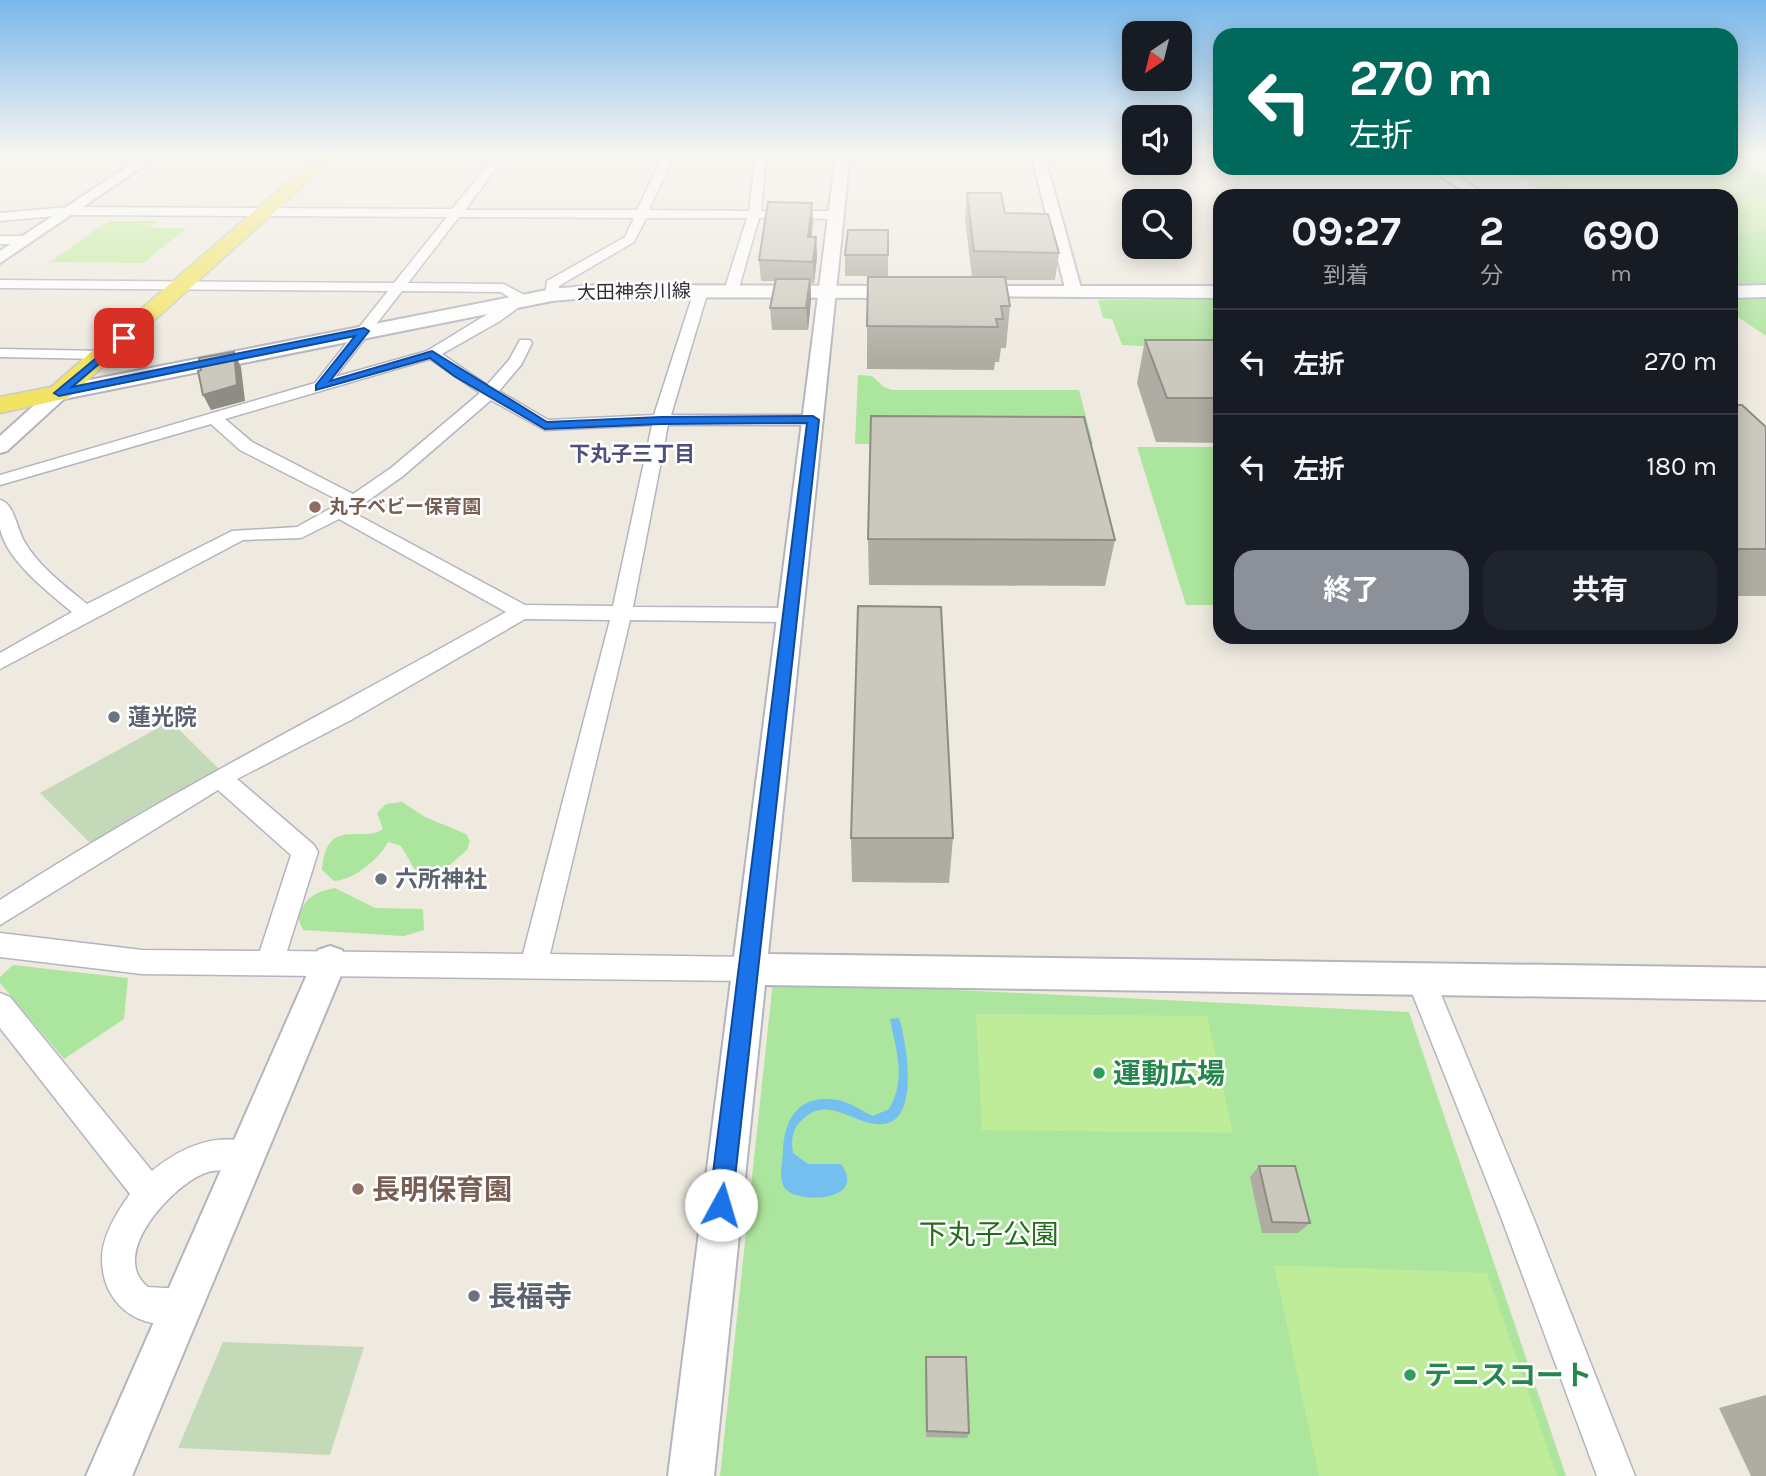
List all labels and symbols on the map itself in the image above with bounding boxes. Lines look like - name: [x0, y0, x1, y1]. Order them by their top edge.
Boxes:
- north arrow: [1122, 21, 1192, 91]
- street label: 大田神奈川線: [577, 280, 691, 304]
- pin: [94, 308, 154, 368]
- district label: 下丸子三丁目: [569, 442, 695, 466]
- place label: 丸子ベビー保育園: [329, 496, 481, 518]
- marker: 丸子ベビー保育園: [307, 499, 323, 515]
- place label: 蓮光院: [128, 704, 197, 731]
- marker: 蓮光院: [106, 709, 122, 725]
- place label: 六所神社: [395, 866, 487, 893]
- marker: 六所神社: [373, 871, 389, 887]
- place label: 運動広場: [1113, 1057, 1225, 1090]
- marker: 運動広場: [1091, 1065, 1107, 1081]
- position arrow: [684, 1168, 758, 1242]
- place label: 長明保育園: [372, 1173, 512, 1206]
- marker: 長明保育園: [350, 1181, 366, 1197]
- park label: 下丸子公園: [919, 1218, 1059, 1251]
- place label: 長福寺: [488, 1280, 572, 1313]
- marker: 長福寺: [466, 1288, 482, 1304]
- place label: テニスコート: [1424, 1359, 1592, 1392]
- marker: テニスコート: [1402, 1367, 1418, 1383]

